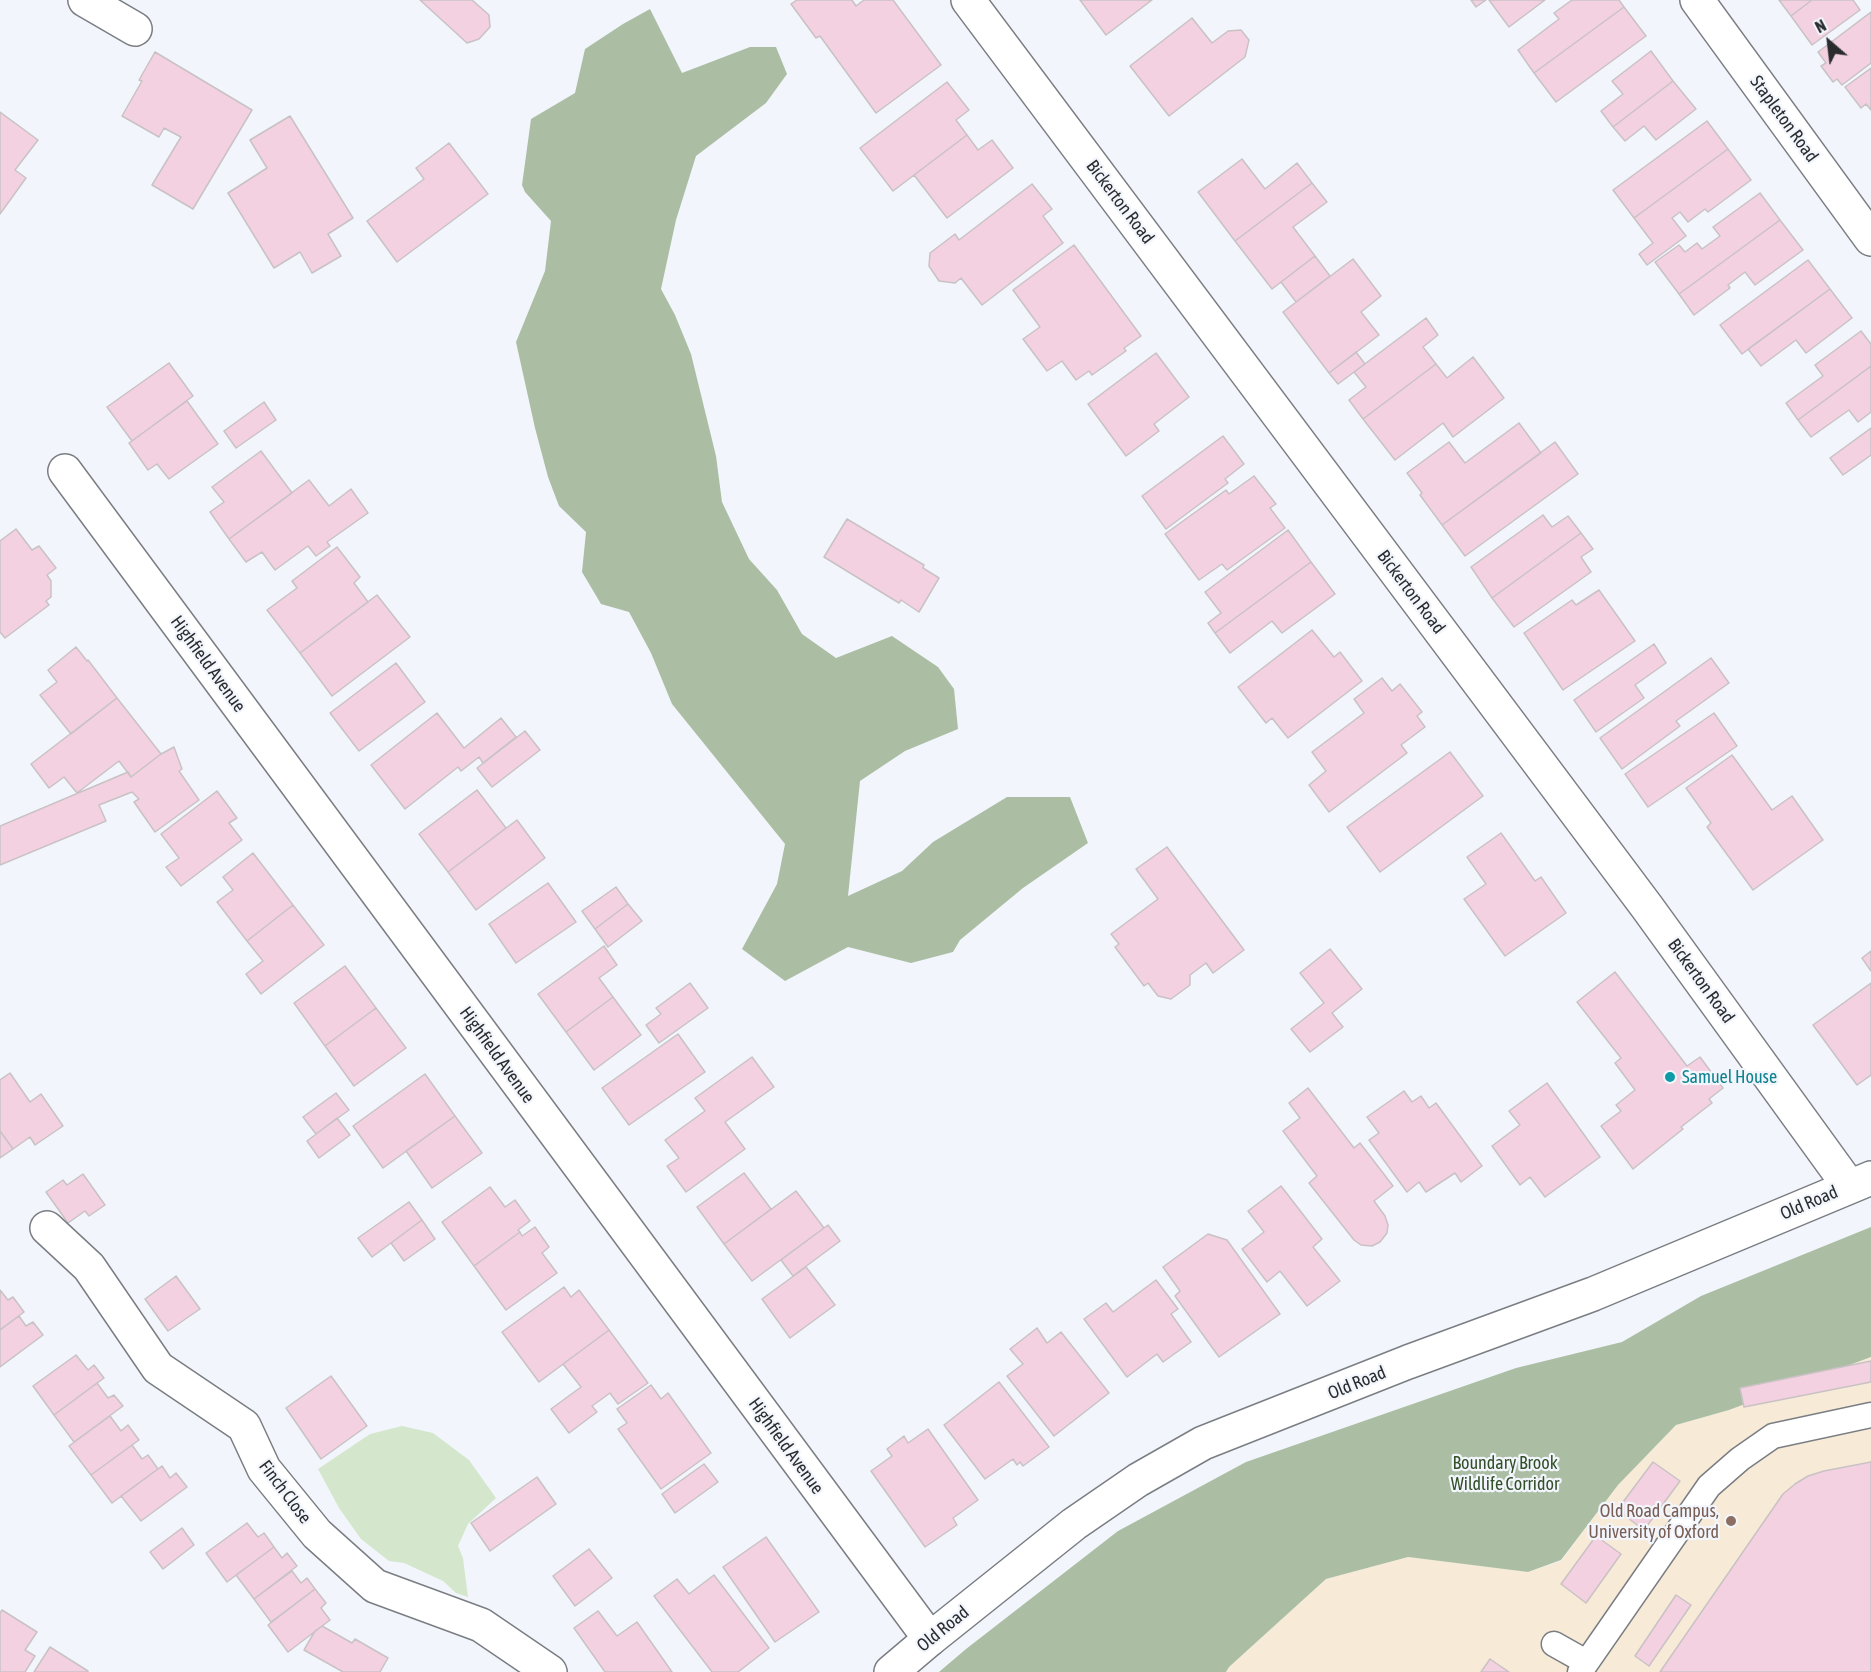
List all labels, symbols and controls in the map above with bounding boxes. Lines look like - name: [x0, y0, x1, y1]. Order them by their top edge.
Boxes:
- north arrow: [1799, 12, 1859, 72]
- text: N: [1812, 16, 1829, 36]
- street label: Stapleton Road: [1745, 72, 1823, 166]
- street label: Bickerton Road: [1082, 156, 1158, 248]
- street label: Bickerton Road: [1373, 546, 1449, 638]
- street label: Highfield Avenue: [166, 612, 250, 716]
- street label: Bickerton Road: [1663, 935, 1739, 1027]
- street label: Highfield Avenue: [455, 1003, 539, 1107]
- place label: Samuel House: [1682, 1066, 1777, 1088]
- marker: Samuel House: [1663, 1070, 1677, 1084]
- street label: Old Road: [1777, 1181, 1841, 1225]
- street label: Old Road: [1325, 1362, 1389, 1404]
- street label: Highfield Avenue: [744, 1394, 828, 1498]
- park label: Boundary Brook Wildlife Corridor: [1451, 1452, 1559, 1494]
- street label: Finch Close: [254, 1456, 316, 1528]
- place label: Old Road Campus, University of Oxford: [1588, 1500, 1719, 1543]
- marker: Old Road Campus, University of Oxford: [1724, 1514, 1738, 1528]
- street label: Old Road: [913, 1602, 973, 1656]

